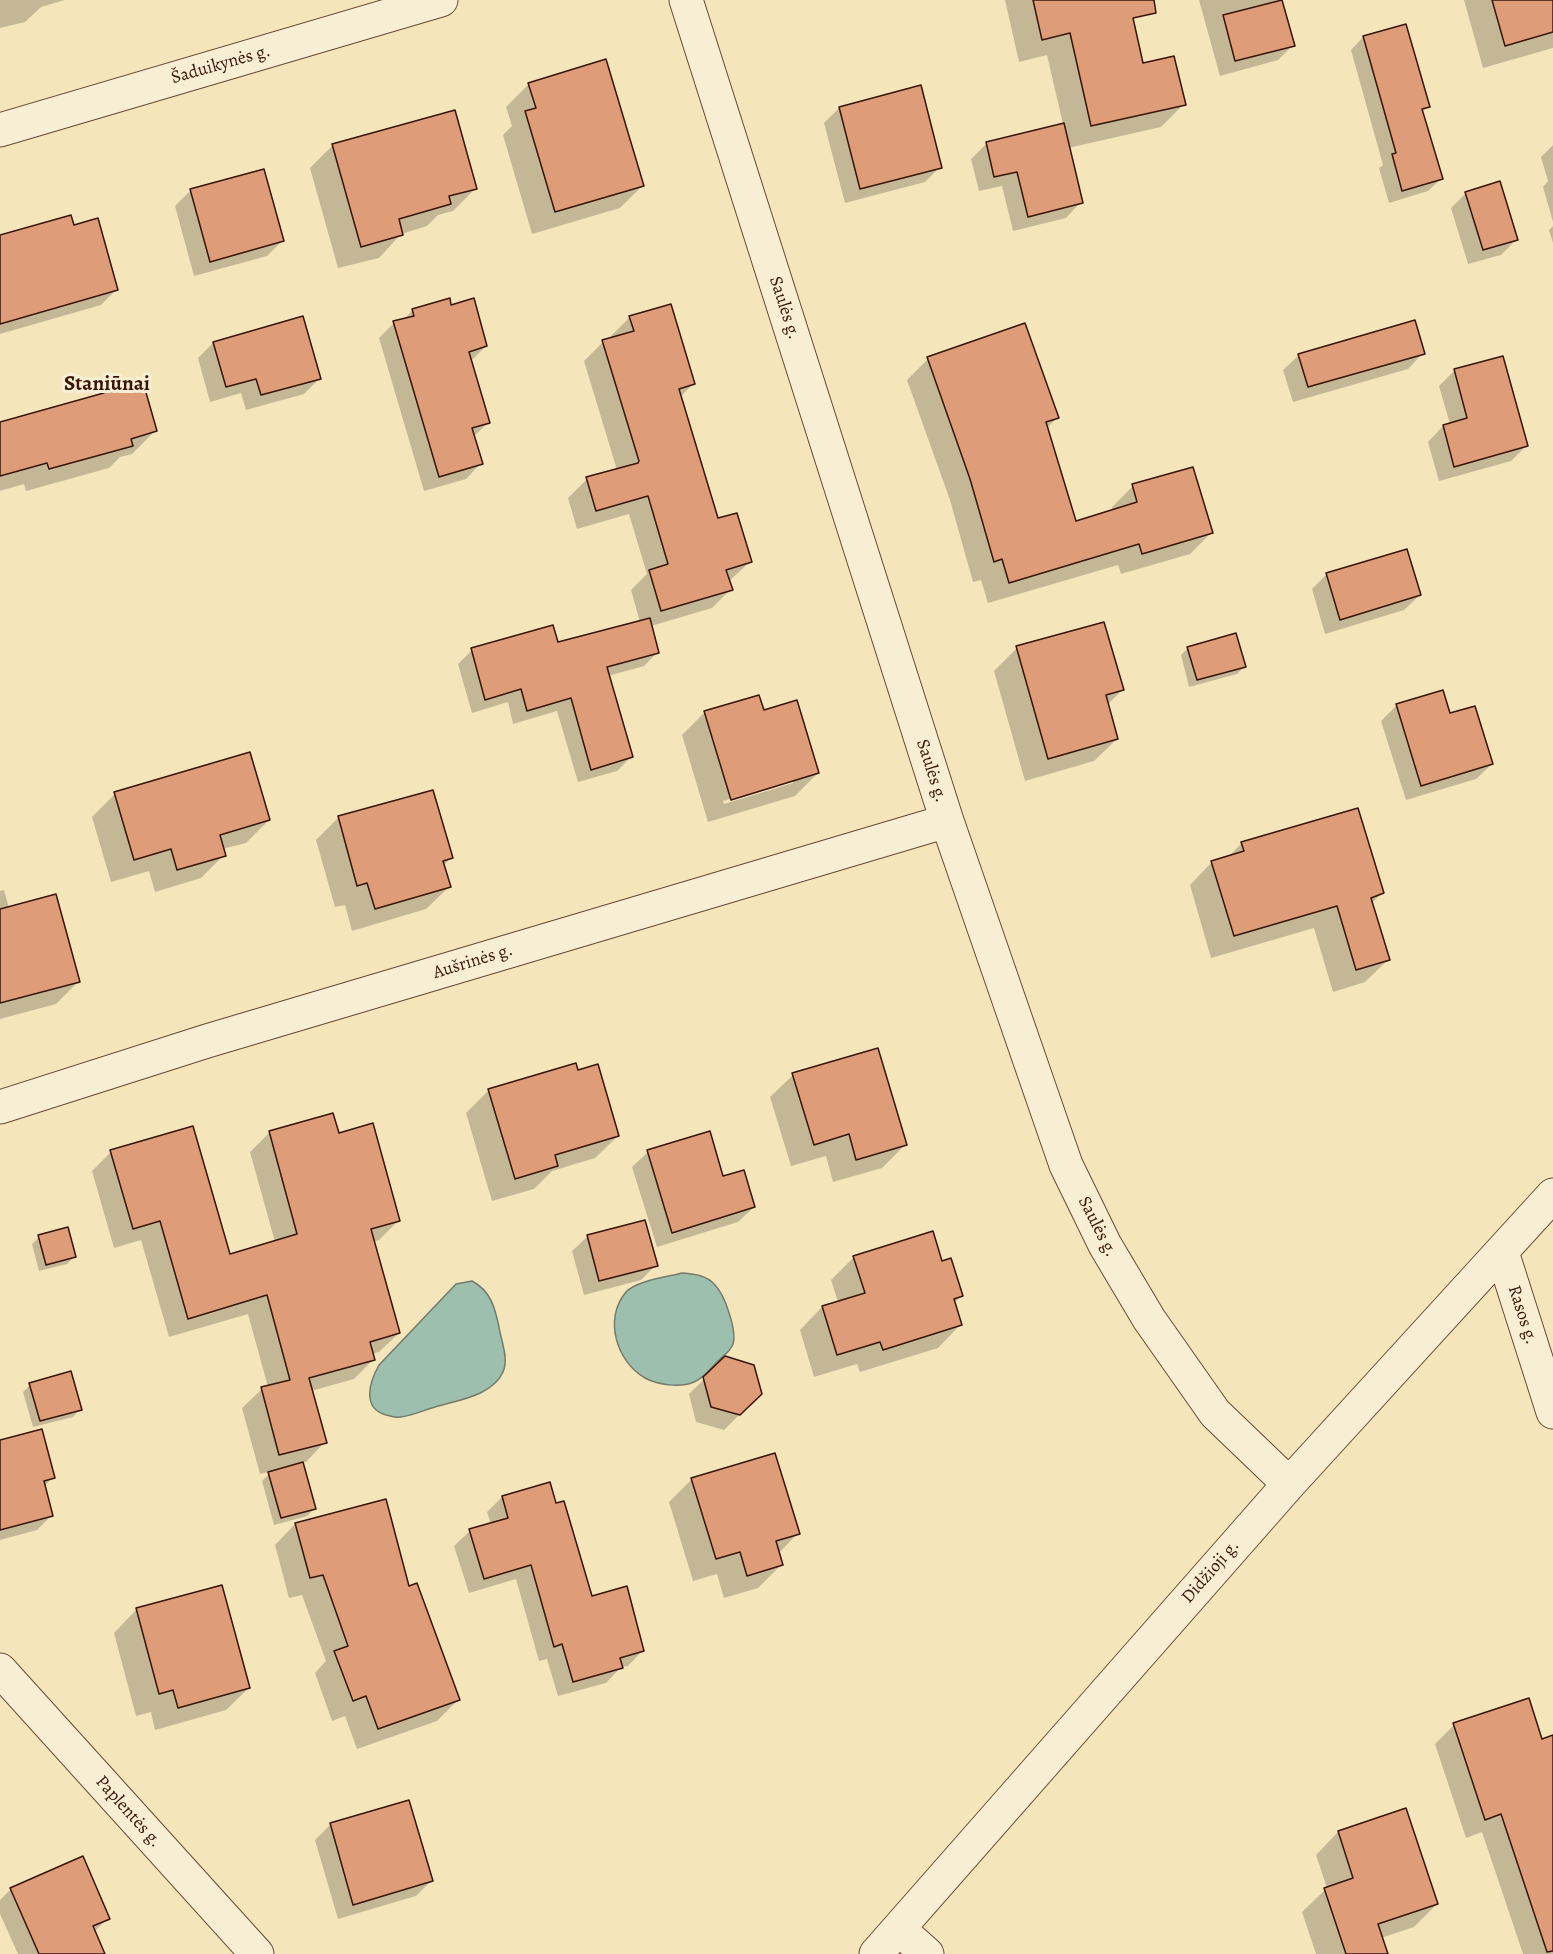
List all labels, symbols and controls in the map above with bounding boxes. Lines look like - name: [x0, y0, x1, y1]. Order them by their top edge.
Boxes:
- street label: Šaduikynės g.: [169, 41, 273, 89]
- street label: Saulės g.: [764, 274, 804, 342]
- district label: Staniūnai: [64, 372, 150, 398]
- street label: Saulės g.: [911, 737, 951, 805]
- street label: Aušrinės g.: [430, 940, 516, 984]
- street label: Saulės g.: [1073, 1193, 1121, 1261]
- street label: Rasos g.: [1502, 1283, 1542, 1347]
- street label: Didžioji g.: [1177, 1536, 1245, 1608]
- street label: Paplentės g.: [90, 1772, 166, 1852]

